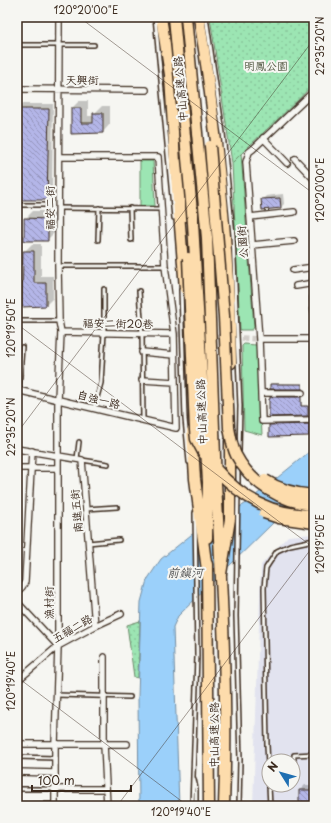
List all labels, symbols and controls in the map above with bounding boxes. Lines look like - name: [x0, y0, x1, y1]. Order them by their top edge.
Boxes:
- text: 120°20'00"E: [54, 2, 118, 17]
- text: 22°35'20"N: [312, 16, 327, 75]
- street label: 中山高速公路: [169, 55, 191, 123]
- park label: 明鳳公園: [244, 57, 288, 74]
- street label: 天興街: [66, 71, 99, 88]
- text: 120°20'00"E: [312, 158, 327, 222]
- street label: 福安二街: [41, 185, 58, 230]
- street label: 公園街: [232, 224, 252, 259]
- text: 120°19'50"E: [3, 298, 18, 358]
- street label: 福安二街20巷: [82, 314, 154, 332]
- street label: 中山高速公路: [191, 379, 211, 445]
- street label: 自強一路: [76, 385, 122, 413]
- text: 22°35'20"N: [3, 397, 18, 456]
- street label: 南進五街: [66, 487, 86, 534]
- text: 120°19'50"E: [312, 514, 327, 574]
- water label: 前鎮河: [167, 563, 205, 581]
- street label: 漁村街: [40, 586, 57, 620]
- street label: 五福二路: [49, 610, 95, 646]
- text: 120°19'40"E: [3, 651, 18, 711]
- street label: 中山高速公路: [205, 702, 222, 768]
- north arrow: [261, 753, 301, 793]
- text: N: [263, 758, 282, 775]
- scale bar: [32, 767, 131, 793]
- text: 100 m: [38, 771, 75, 789]
- text: 120°19'40"E: [151, 804, 211, 819]

